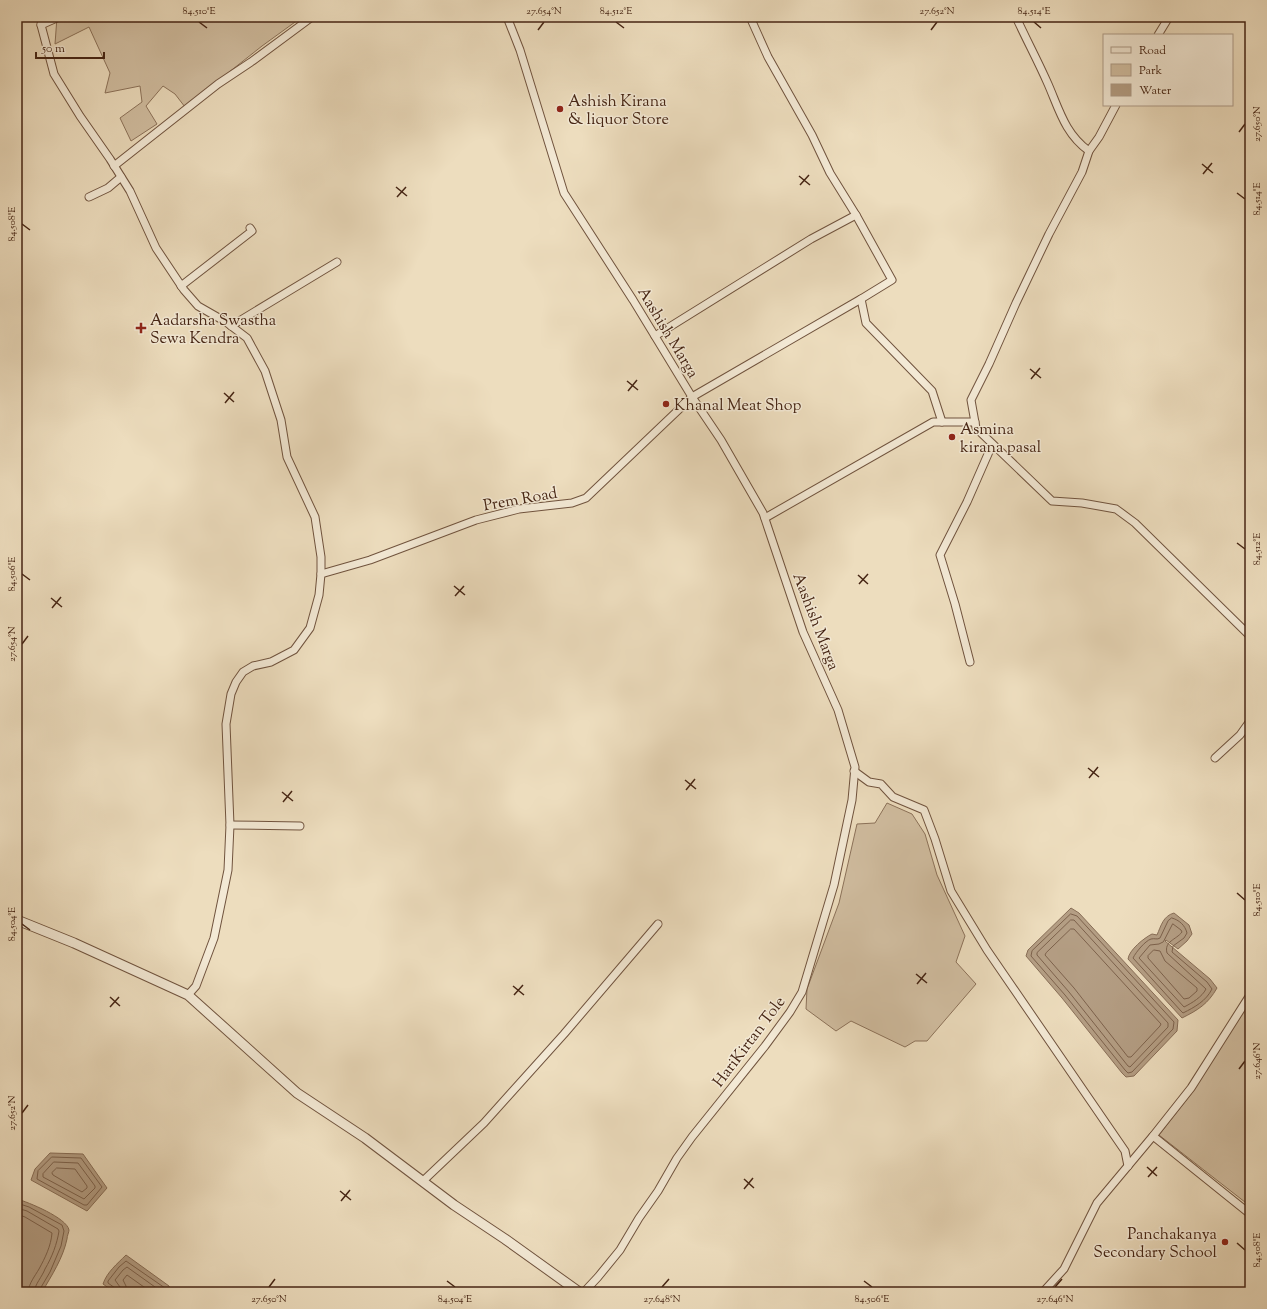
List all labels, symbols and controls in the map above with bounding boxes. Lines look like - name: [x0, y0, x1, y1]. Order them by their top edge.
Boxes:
- text: 84.510°E: [183, 4, 215, 19]
- text: 27.654°N: [526, 4, 562, 19]
- text: 84.512°E: [600, 4, 632, 19]
- text: 27.652°N: [920, 4, 955, 19]
- text: 84.514°E: [1018, 4, 1050, 19]
- scale bar: [36, 34, 104, 60]
- legend: [1103, 34, 1233, 106]
- text: 50 m: [41, 40, 65, 58]
- text: Road: [1139, 42, 1166, 60]
- text: Park: [1139, 62, 1162, 80]
- text: Water: [1139, 82, 1172, 100]
- place label: Ashish Kirana & liquor Store: [568, 91, 669, 132]
- marker: Ashish Kirana & liquor Store: [555, 104, 565, 114]
- text: 27.650°N: [1250, 106, 1265, 142]
- text: 84.514°E: [1250, 183, 1265, 215]
- text: 84.508°E: [5, 207, 20, 241]
- street label: Aashish Marga: [631, 283, 703, 384]
- place label: Aadarsha Swastha Sewa Kendra: [150, 310, 277, 351]
- marker: Aadarsha Swastha Sewa Kendra: [135, 322, 147, 334]
- place label: Khanal Meat Shop: [674, 395, 801, 418]
- marker: Khanal Meat Shop: [661, 399, 671, 409]
- place label: Asmina kirana pasal: [960, 419, 1042, 460]
- marker: Asmina kirana pasal: [947, 432, 957, 442]
- street label: Prem Road: [482, 483, 559, 518]
- text: 84.512°E: [1250, 533, 1265, 565]
- text: 84.506°E: [5, 557, 20, 591]
- street label: Aashish Marga: [786, 570, 844, 675]
- text: 27.654°N: [5, 626, 20, 662]
- text: 84.510°E: [1250, 884, 1265, 916]
- text: 84.504°E: [5, 907, 20, 941]
- street label: HariKirtan Tole: [708, 992, 792, 1093]
- text: 27.646°N: [1250, 1043, 1265, 1079]
- text: 27.652°N: [5, 1095, 20, 1131]
- place label: Panchakanya Secondary School: [1093, 1224, 1218, 1265]
- text: 84.508°E: [1250, 1233, 1265, 1267]
- marker: Panchakanya Secondary School: [1220, 1237, 1230, 1247]
- text: 27.650°N: [251, 1292, 287, 1307]
- text: 84.504°E: [438, 1292, 472, 1307]
- text: 27.648°N: [644, 1292, 680, 1307]
- text: 84.506°E: [855, 1292, 889, 1307]
- text: 27.646°N: [1037, 1292, 1073, 1307]

